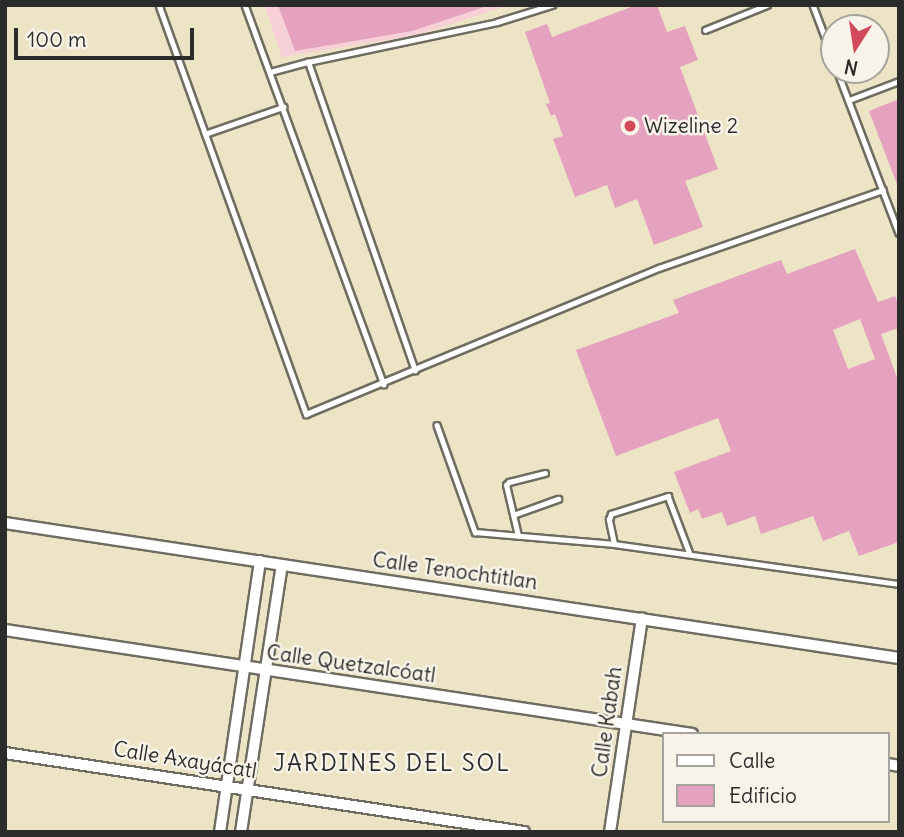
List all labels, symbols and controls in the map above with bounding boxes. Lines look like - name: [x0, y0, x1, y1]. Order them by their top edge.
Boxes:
- scale bar: [18, 14, 198, 58]
- north arrow: [820, 14, 890, 84]
- text: 100 m: [27, 26, 86, 53]
- text: N: [842, 54, 860, 81]
- place label: Wizeline 2: [644, 113, 738, 139]
- marker: Wizeline 2: [622, 118, 638, 134]
- street label: Calle Tenochtitlan: [371, 547, 539, 595]
- street label: Calle Quetzalcóatl: [265, 640, 437, 688]
- street label: Calle Kabah: [587, 665, 627, 779]
- legend: [662, 732, 890, 823]
- street label: Calle Axayácatl: [111, 736, 259, 784]
- text: Calle: [729, 747, 775, 774]
- district label: JARDINES DEL SOL: [275, 749, 509, 777]
- text: Edificio: [729, 782, 797, 809]

